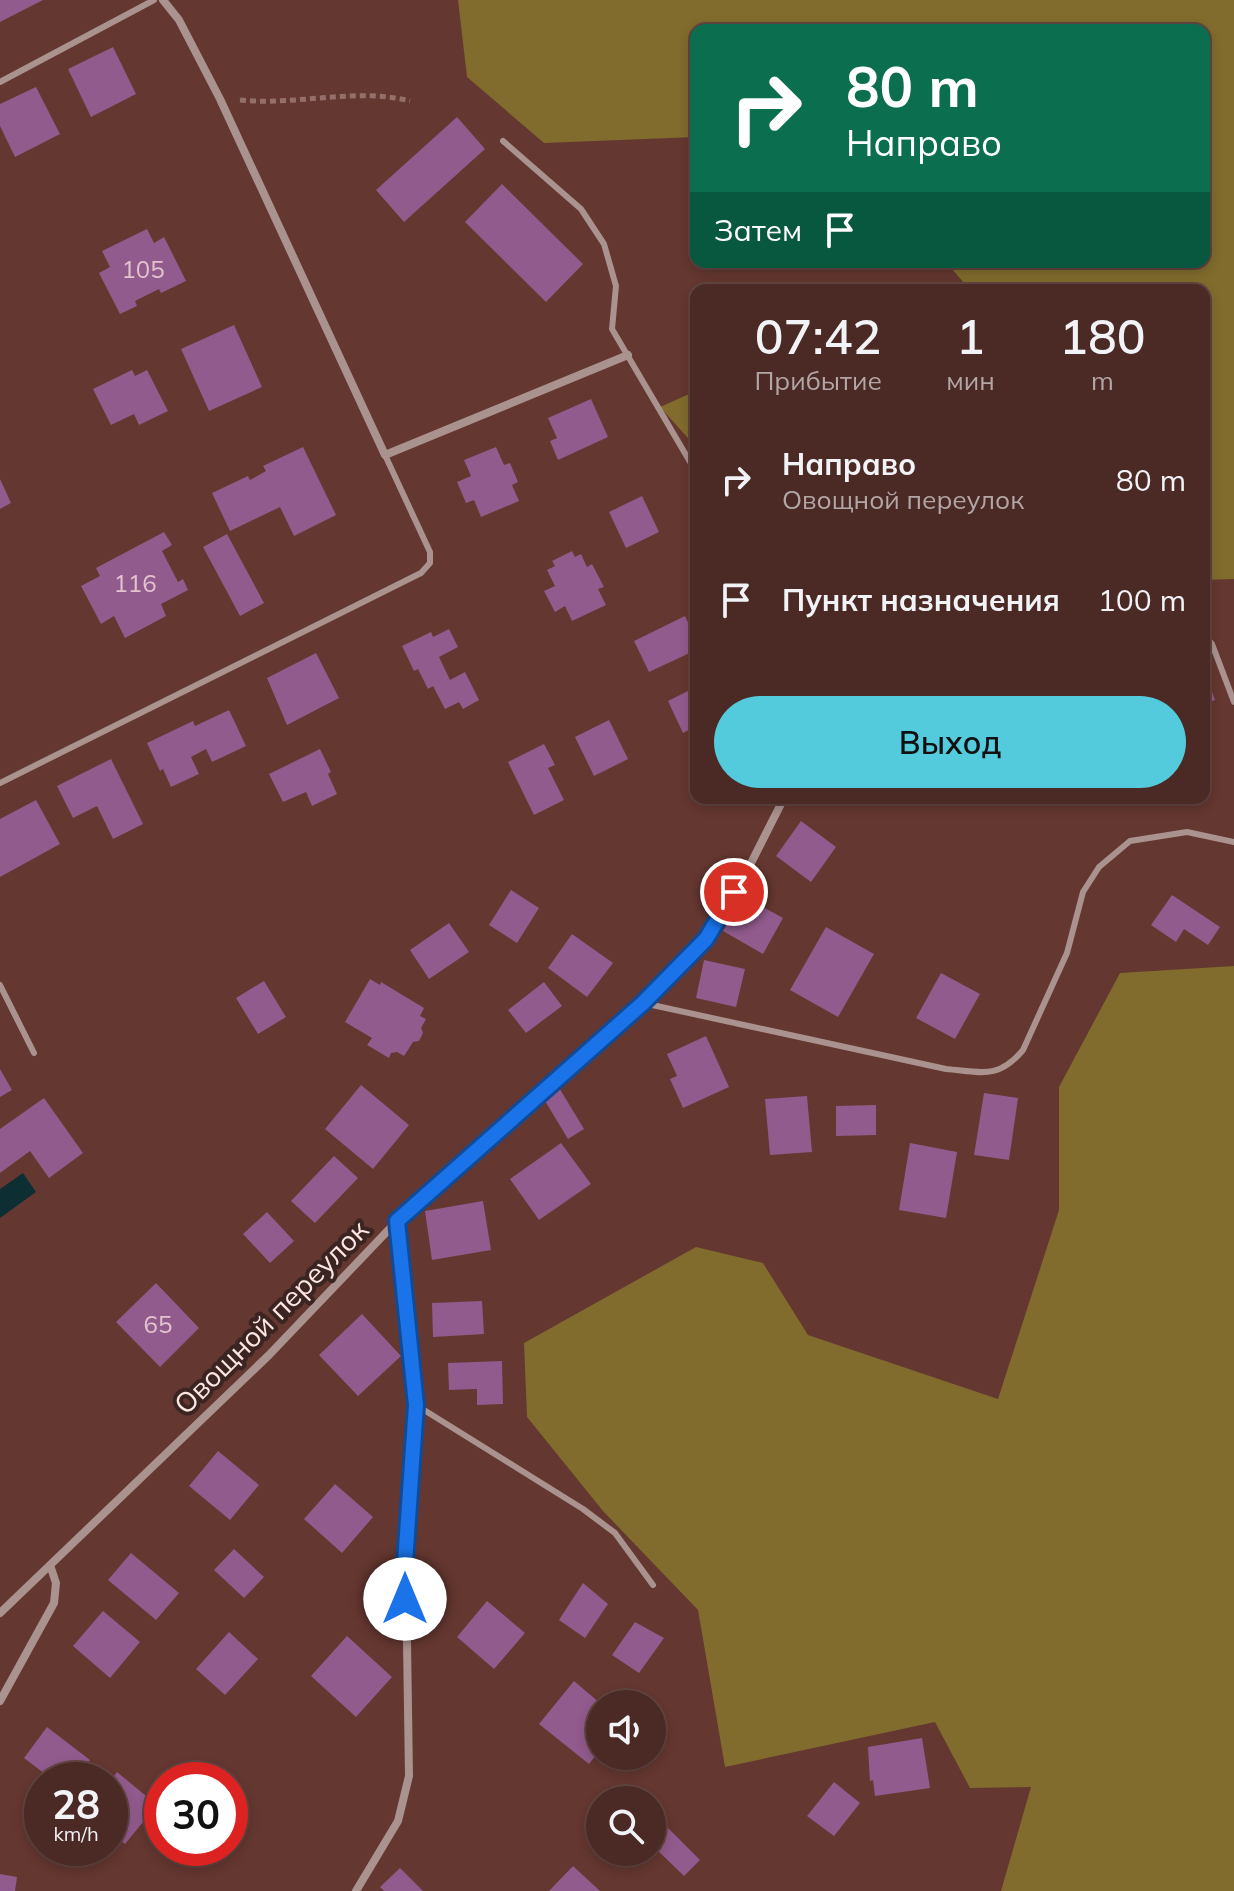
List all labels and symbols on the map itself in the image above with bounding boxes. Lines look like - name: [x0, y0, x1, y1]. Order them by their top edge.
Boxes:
- house number: 105: [121, 254, 165, 284]
- house number: 116: [113, 568, 157, 598]
- pin: [700, 858, 768, 926]
- street label: Овощной переулок: [166, 1211, 376, 1421]
- house number: 65: [144, 1309, 172, 1339]
- position arrow: [363, 1557, 447, 1641]
- speed limit sign: 30: [144, 1762, 248, 1866]

